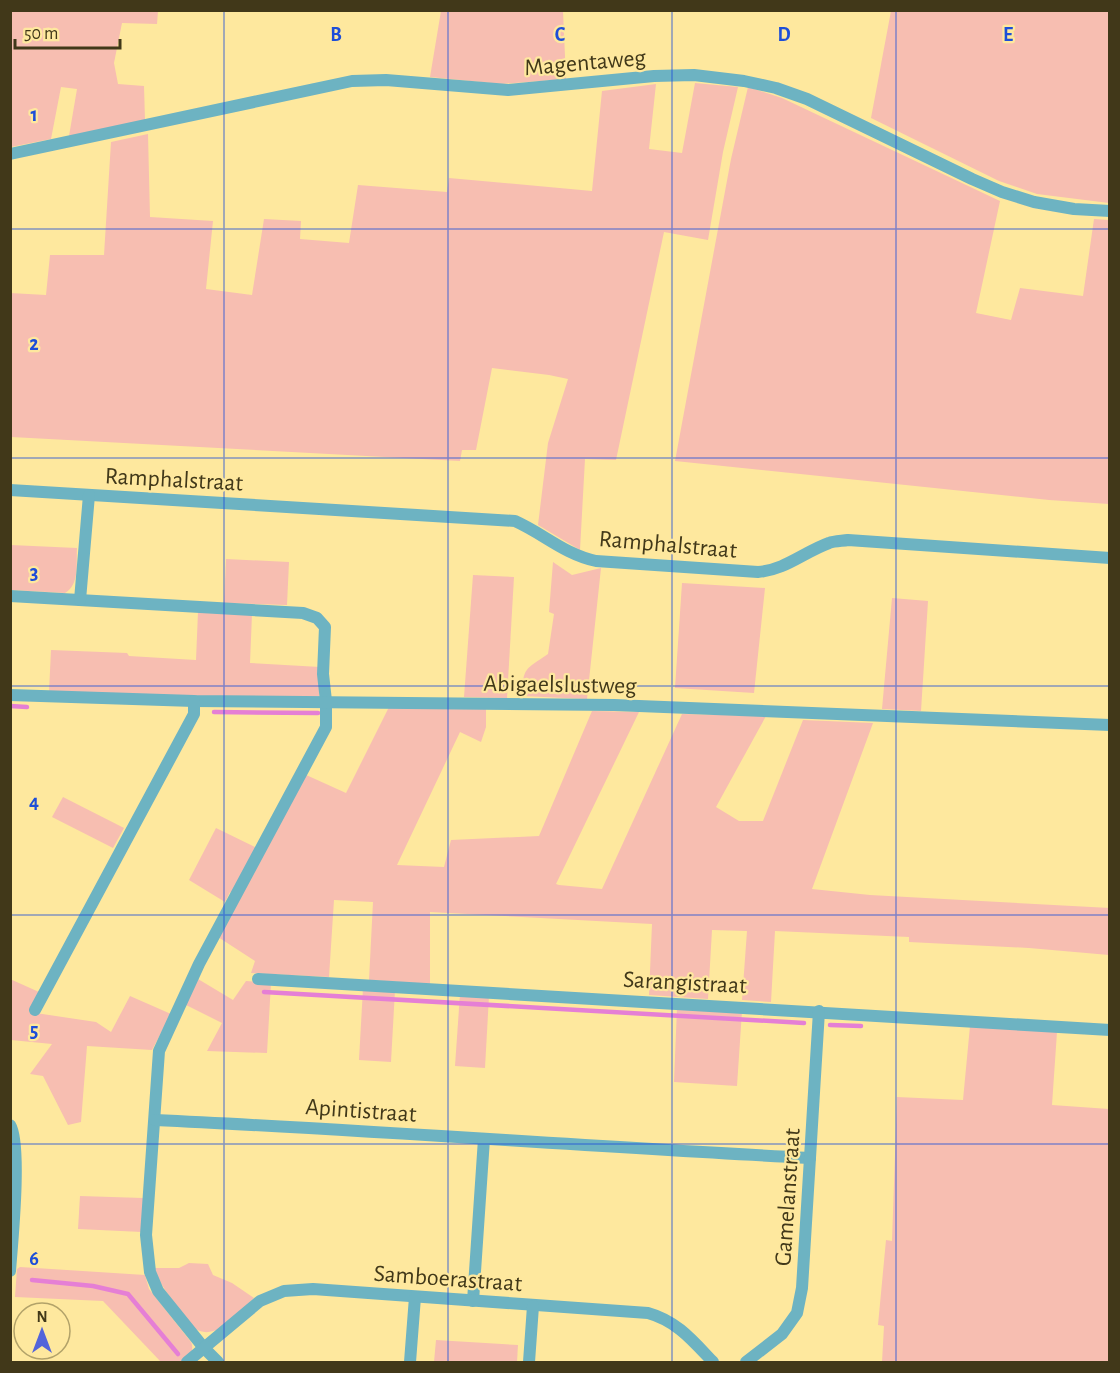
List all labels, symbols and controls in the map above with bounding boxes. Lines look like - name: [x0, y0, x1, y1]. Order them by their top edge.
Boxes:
- scale bar: [15, 12, 120, 50]
- text: 50 m: [24, 25, 58, 43]
- text: B: [330, 25, 342, 45]
- text: C: [555, 25, 566, 45]
- text: D: [777, 25, 791, 45]
- text: E: [1003, 25, 1013, 45]
- street label: Magentaweg: [523, 46, 647, 80]
- text: 1: [30, 105, 38, 125]
- text: 2: [29, 334, 39, 354]
- street label: Ramphalstraat: [104, 464, 244, 496]
- street label: Ramphalstraat: [598, 527, 738, 563]
- text: 3: [30, 563, 38, 583]
- street label: Abigaelslustweg: [483, 672, 637, 698]
- text: 4: [29, 792, 39, 812]
- street label: Sarangistraat: [622, 968, 748, 998]
- text: 5: [30, 1021, 38, 1041]
- street label: Apintistraat: [305, 1095, 418, 1127]
- street label: Gamelanstraat: [771, 1127, 805, 1267]
- text: 6: [29, 1249, 39, 1269]
- street label: Samboerastraat: [373, 1262, 523, 1296]
- north arrow: [12, 1301, 72, 1361]
- text: N: [36, 1309, 48, 1325]

